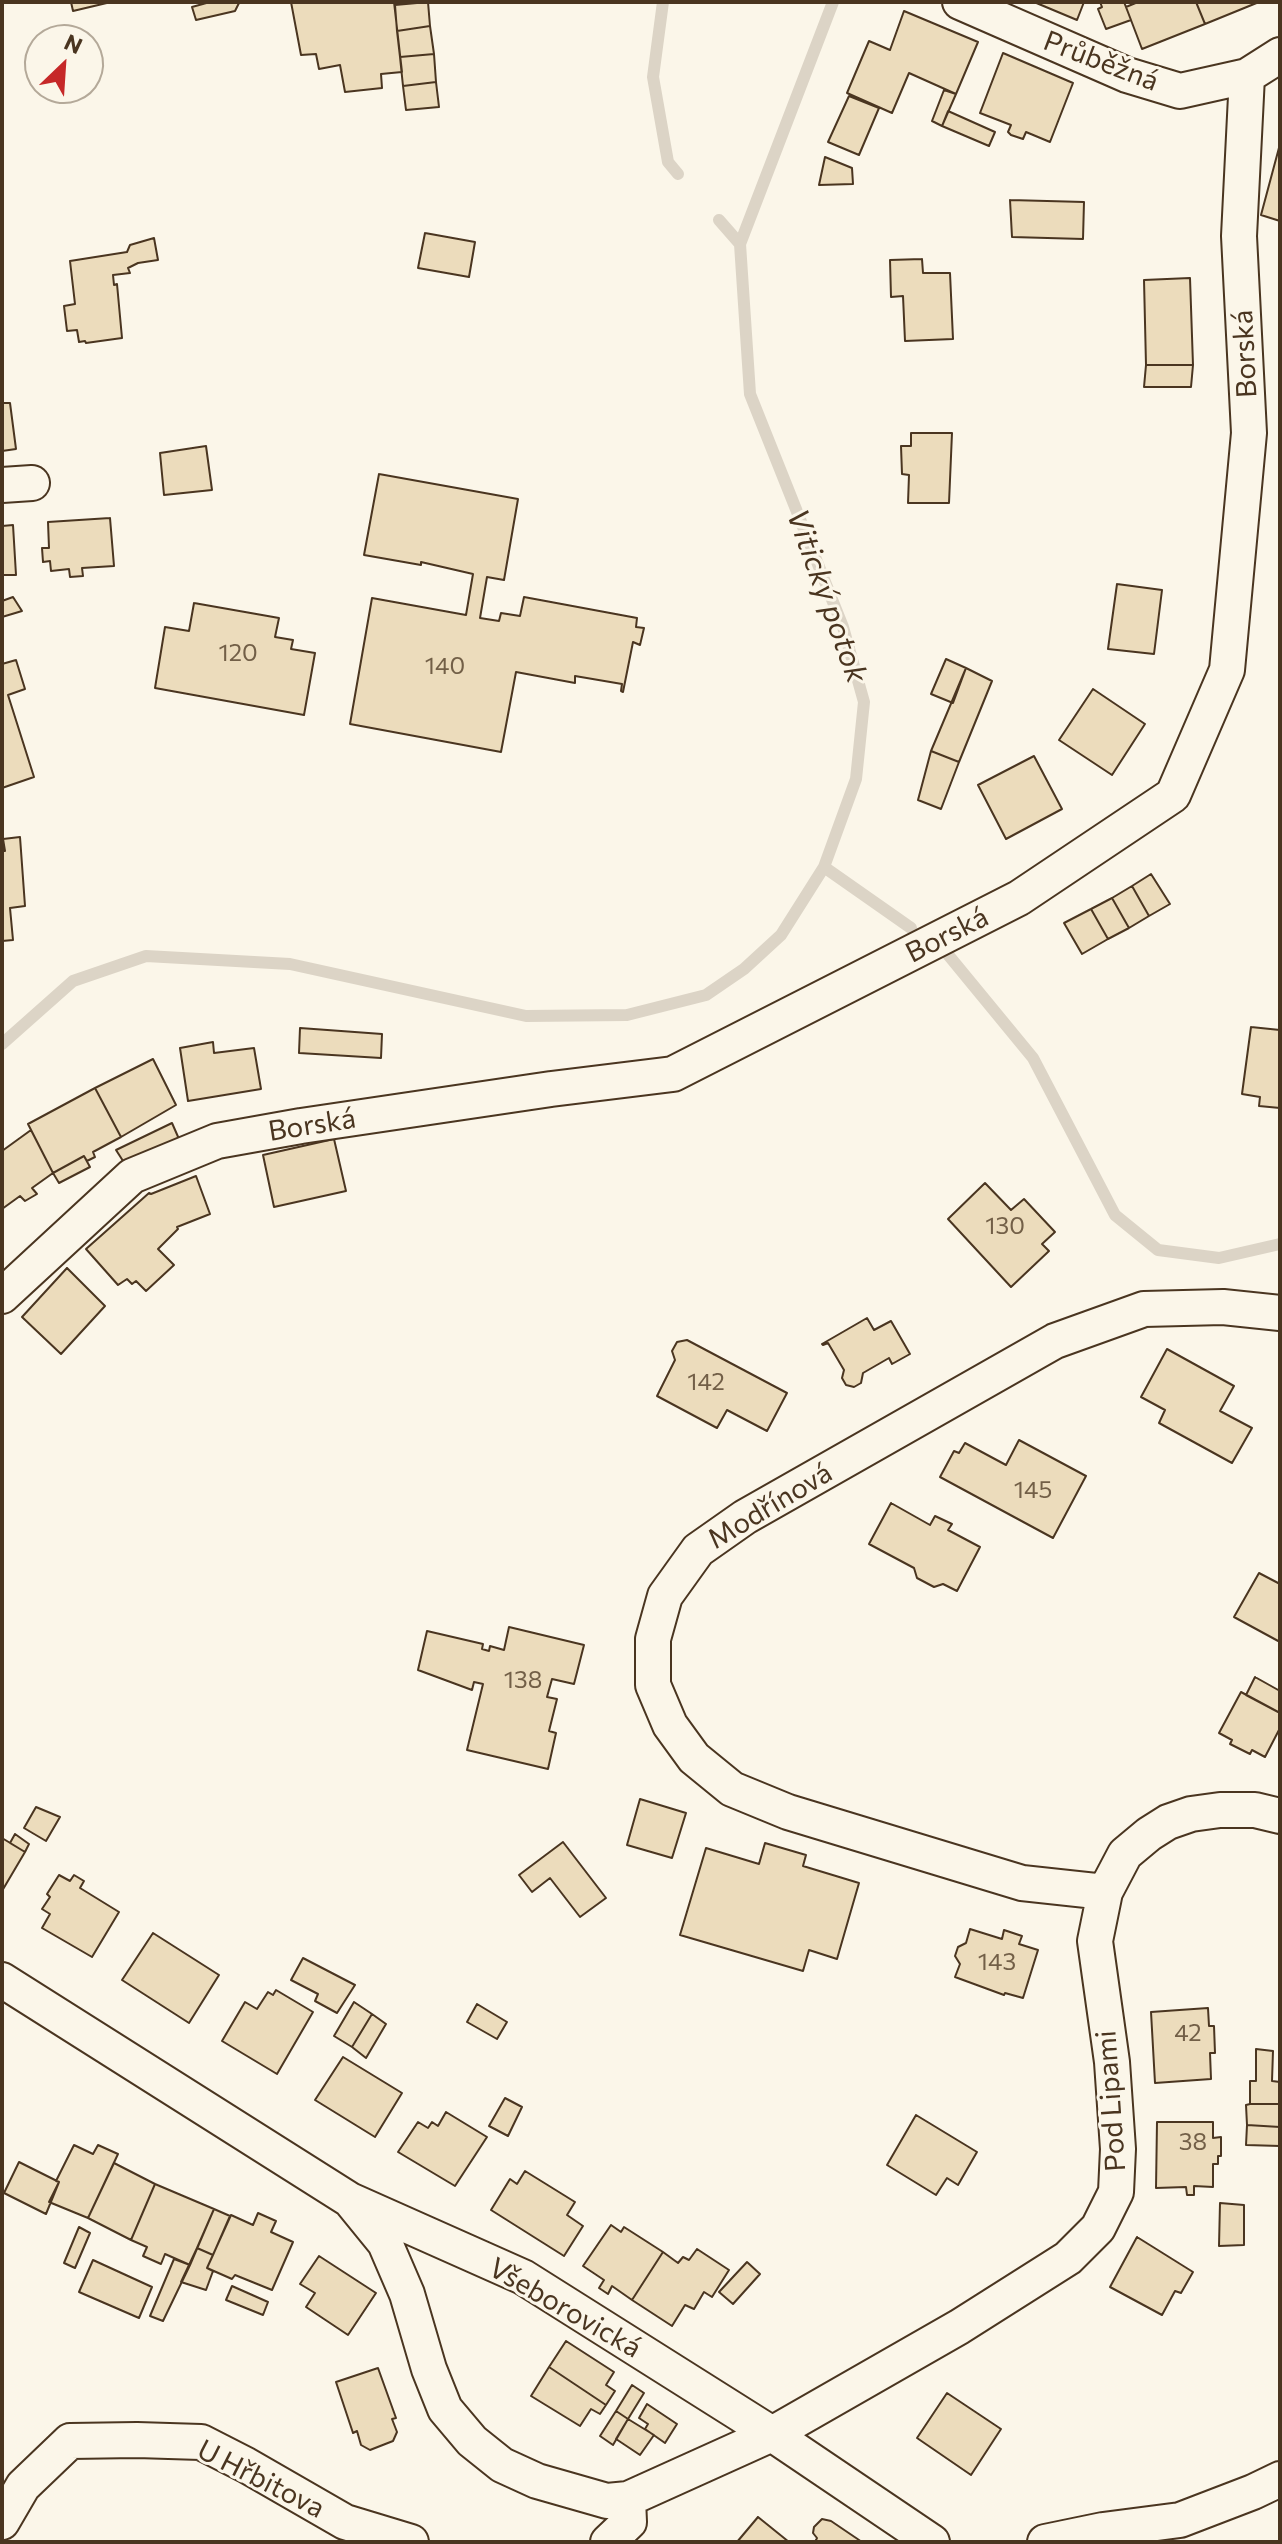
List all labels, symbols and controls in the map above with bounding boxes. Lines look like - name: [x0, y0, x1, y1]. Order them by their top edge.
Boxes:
- north arrow: [24, 24, 104, 104]
- street label: Průběžná: [1039, 24, 1163, 98]
- text: N: [60, 28, 87, 59]
- street label: Borská: [1226, 309, 1264, 399]
- water label: Vitický potok: [779, 504, 875, 688]
- house number: 120: [218, 639, 258, 667]
- house number: 140: [425, 652, 465, 680]
- street label: Borská: [900, 900, 994, 970]
- street label: Borská: [266, 1102, 358, 1148]
- house number: 130: [985, 1212, 1025, 1240]
- house number: 142: [687, 1368, 725, 1396]
- street label: Modřínová: [702, 1456, 838, 1556]
- house number: 145: [1014, 1476, 1052, 1504]
- house number: 138: [504, 1666, 542, 1694]
- house number: 143: [978, 1948, 1016, 1976]
- house number: 42: [1174, 2019, 1202, 2047]
- street label: Pod Lipami: [1089, 2029, 1133, 2173]
- house number: 38: [1179, 2128, 1207, 2156]
- street label: Všeborovická: [483, 2251, 647, 2365]
- street label: U Hřbitova: [192, 2433, 330, 2525]

